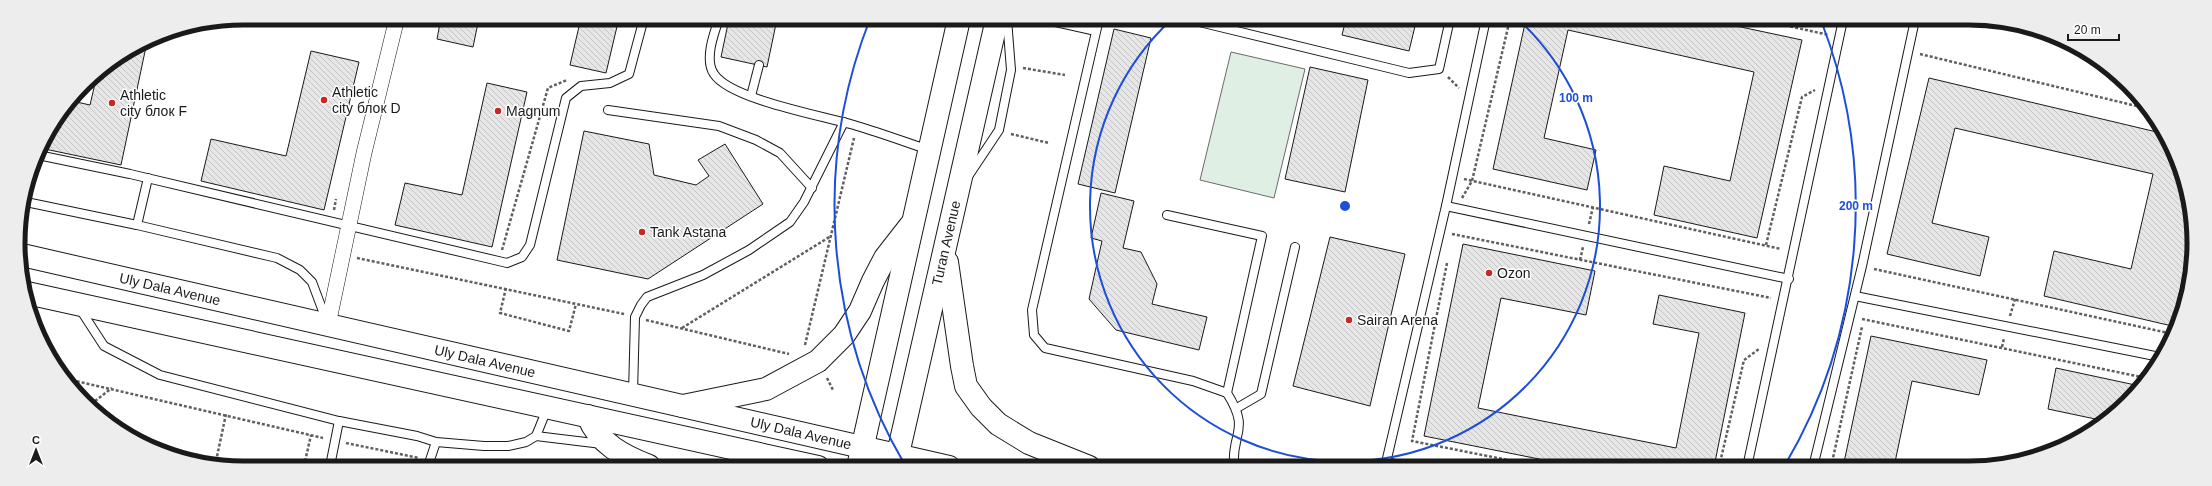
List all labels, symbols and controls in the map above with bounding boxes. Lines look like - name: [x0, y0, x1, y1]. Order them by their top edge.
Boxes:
- scale bar: [2068, 16, 2119, 42]
- text: 20 m: [2074, 23, 2101, 37]
- place label: Athletic city блок D: [332, 84, 401, 116]
- place label: Athletic city блок F: [120, 87, 187, 119]
- text: 100 m: [1559, 91, 1593, 105]
- marker: Athletic city блок D: [319, 95, 329, 105]
- marker: Athletic city блок F: [107, 98, 117, 108]
- place label: Magnum: [506, 103, 560, 119]
- marker: Magnum: [493, 106, 503, 116]
- street label: Turan Avenue: [928, 199, 964, 287]
- centre of rings: [1338, 199, 1352, 213]
- text: 200 m: [1839, 199, 1873, 213]
- place label: Tank Astana: [650, 224, 726, 240]
- marker: Tank Astana: [637, 227, 647, 237]
- place label: Ozon: [1497, 265, 1530, 281]
- marker: Ozon: [1484, 268, 1494, 278]
- street label: Uly Dala Avenue: [118, 270, 222, 308]
- place label: Sairan Arena: [1357, 312, 1438, 328]
- marker: Sairan Arena: [1344, 315, 1354, 325]
- street label: Uly Dala Avenue: [433, 342, 537, 380]
- street label: Uly Dala Avenue: [749, 414, 853, 452]
- north arrow: [16, 430, 56, 470]
- text: С: [32, 434, 40, 446]

